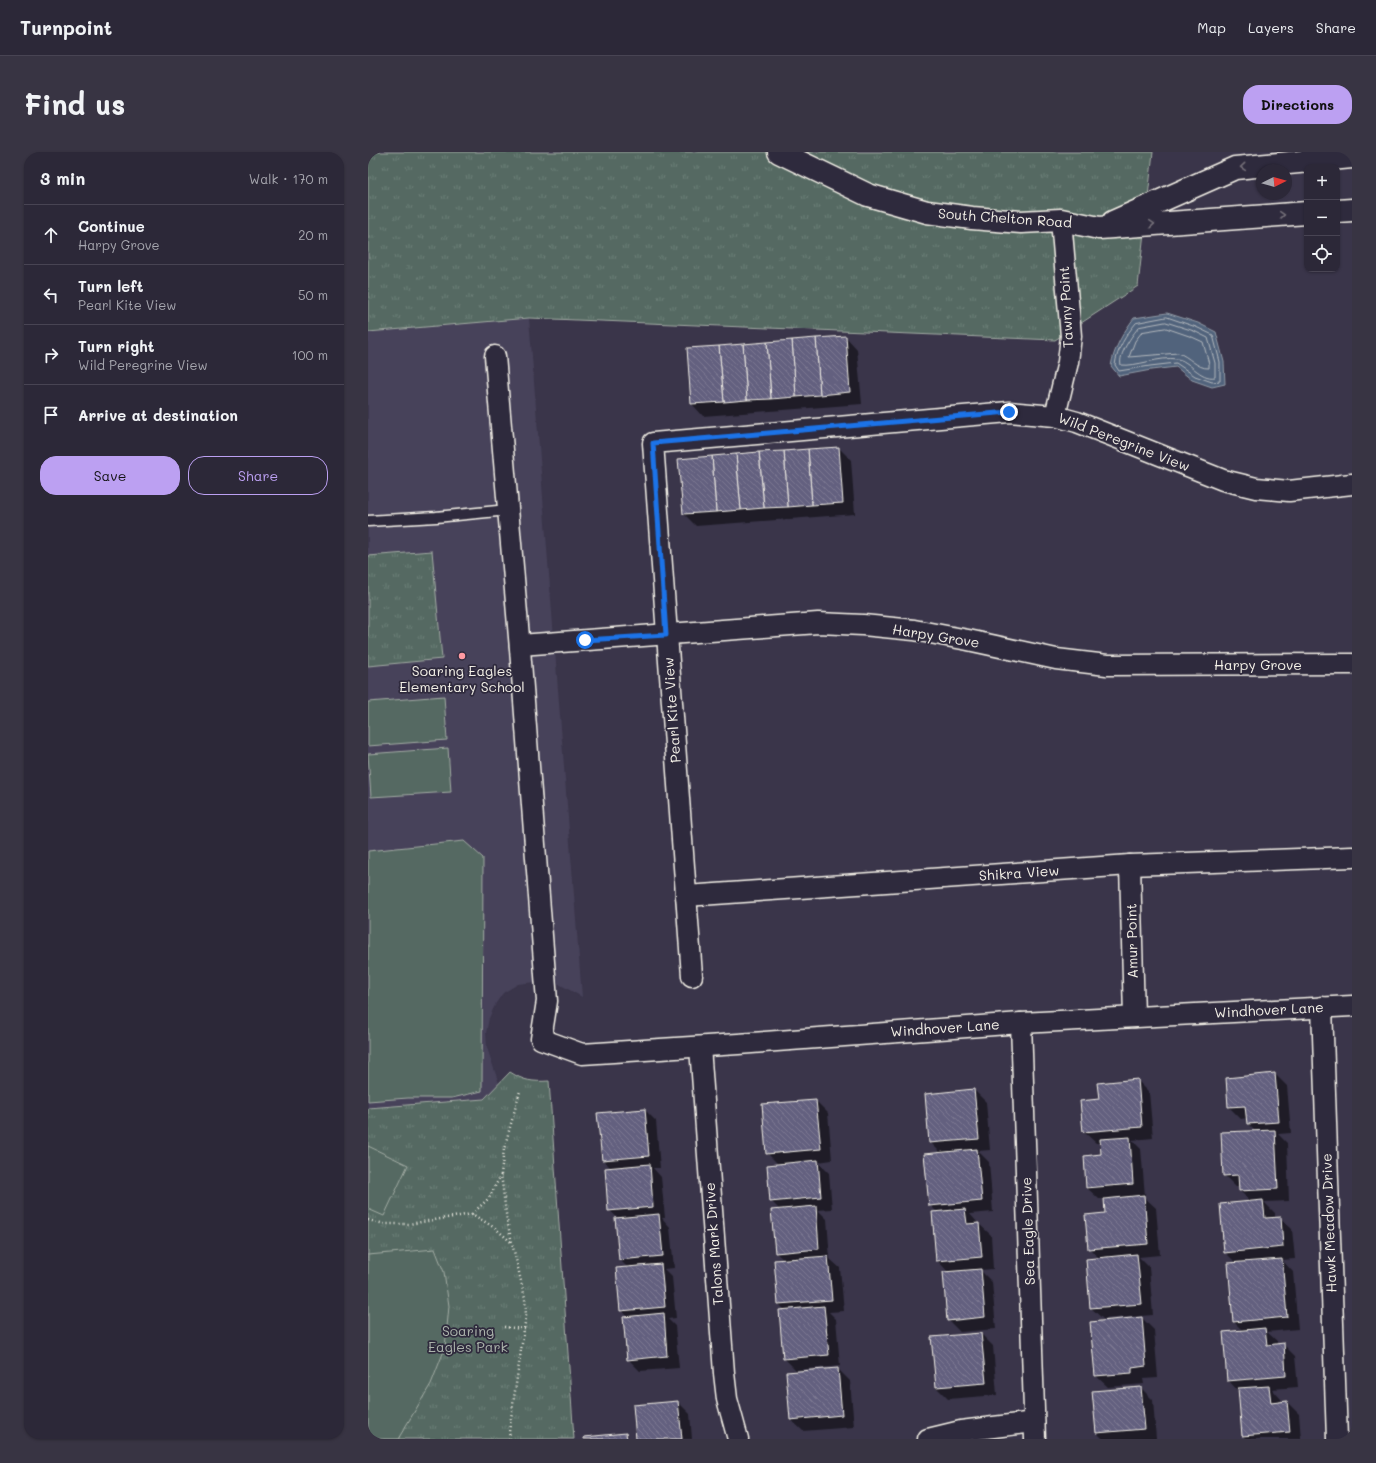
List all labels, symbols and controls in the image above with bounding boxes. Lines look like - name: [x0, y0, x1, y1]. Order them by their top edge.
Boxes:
- text: Turnpoint: [20, 15, 112, 40]
- text: Map: [1197, 18, 1226, 37]
- text: Layers: [1248, 18, 1294, 37]
- text: Share: [1316, 18, 1356, 37]
- button: Directions: [1243, 85, 1352, 124]
- text: Find us: [24, 86, 125, 122]
- one-way arrow: [1240, 163, 1247, 172]
- north arrow: [1256, 164, 1292, 200]
- map controls: [1304, 164, 1340, 272]
- button: +: [1304, 164, 1340, 200]
- text: 3 min: [40, 167, 85, 189]
- text: Walk · 170 m: [249, 170, 328, 187]
- button: −: [1304, 200, 1340, 236]
- street label: South Chelton Road: [938, 203, 1073, 232]
- one-way arrow: [1279, 211, 1285, 220]
- text: Continue: [78, 216, 145, 236]
- one-way arrow: [1149, 220, 1155, 229]
- icon: ahead: [40, 224, 62, 246]
- text: 20 m: [298, 226, 328, 243]
- text: Harpy Grove: [78, 236, 160, 253]
- button: locate: [1304, 236, 1340, 272]
- street label: Tawny Point: [1054, 266, 1077, 348]
- text: Turn left: [78, 276, 143, 296]
- icon: left: [40, 284, 62, 306]
- text: 50 m: [298, 286, 328, 303]
- text: Pearl Kite View: [78, 296, 176, 313]
- text: Turn right: [78, 336, 155, 356]
- icon: right: [40, 344, 62, 366]
- text: 100 m: [292, 346, 328, 363]
- text: Wild Peregrine View: [78, 356, 208, 373]
- route end: [1000, 403, 1018, 421]
- icon: arrive: [40, 404, 62, 426]
- text: Arrive at destination: [78, 405, 238, 425]
- street label: Wild Peregrine View: [1056, 408, 1193, 475]
- button: Save: [40, 456, 180, 495]
- button: Share: [188, 456, 328, 495]
- street label: Harpy Grove: [891, 619, 981, 652]
- route start: [576, 631, 594, 649]
- marker: Soaring Eagles Elementary School: [457, 651, 467, 661]
- street label: Harpy Grove: [1214, 655, 1302, 674]
- street label: Pearl Kite View: [658, 657, 685, 764]
- place label: Soaring Eagles Elementary School: [399, 661, 525, 696]
- street label: Shikra View: [978, 860, 1060, 885]
- street label: Amur Point: [1121, 903, 1142, 979]
- street label: Windhover Lane: [1214, 997, 1324, 1022]
- street label: Windhover Lane: [890, 1014, 1000, 1041]
- street label: Hawk Meadow Drive: [1317, 1153, 1340, 1293]
- street label: Sea Eagle Drive: [1016, 1177, 1039, 1285]
- street label: Talons Mark Drive: [700, 1182, 727, 1306]
- park label: Soaring Eagles Park: [428, 1321, 508, 1356]

